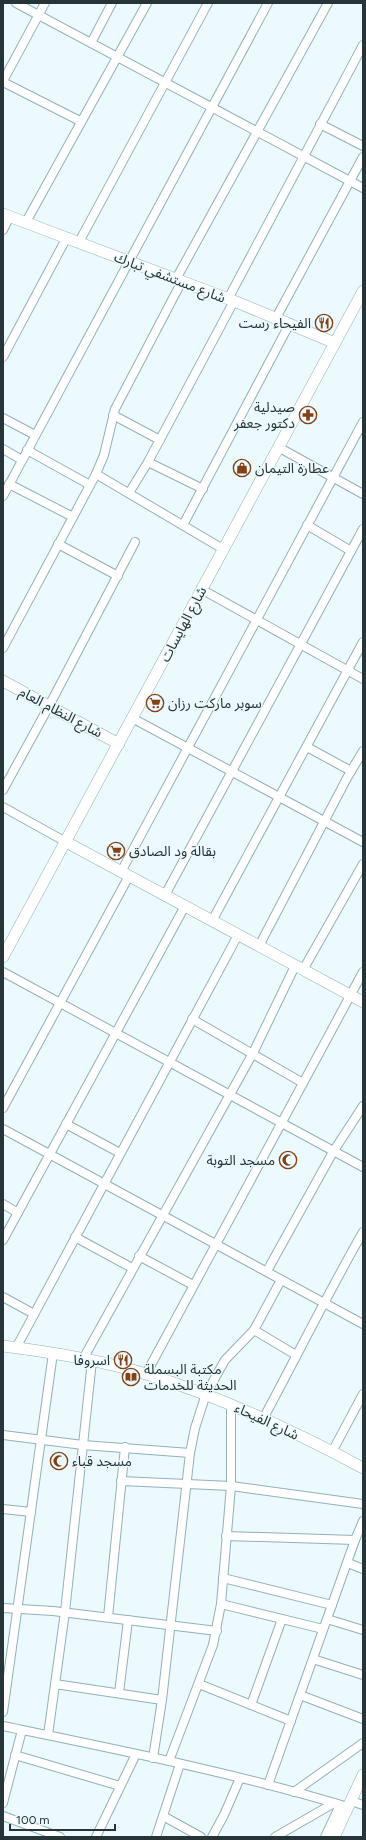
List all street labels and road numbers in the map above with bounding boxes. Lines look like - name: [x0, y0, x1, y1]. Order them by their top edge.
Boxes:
- street label: شارع مستشفي تبارك: [111, 248, 228, 309]
- street label: شارع الهايسات: [156, 584, 212, 666]
- street label: شارع النظام العام: [15, 683, 105, 743]
- street label: شارع الفيحاء: [231, 1399, 301, 1445]

